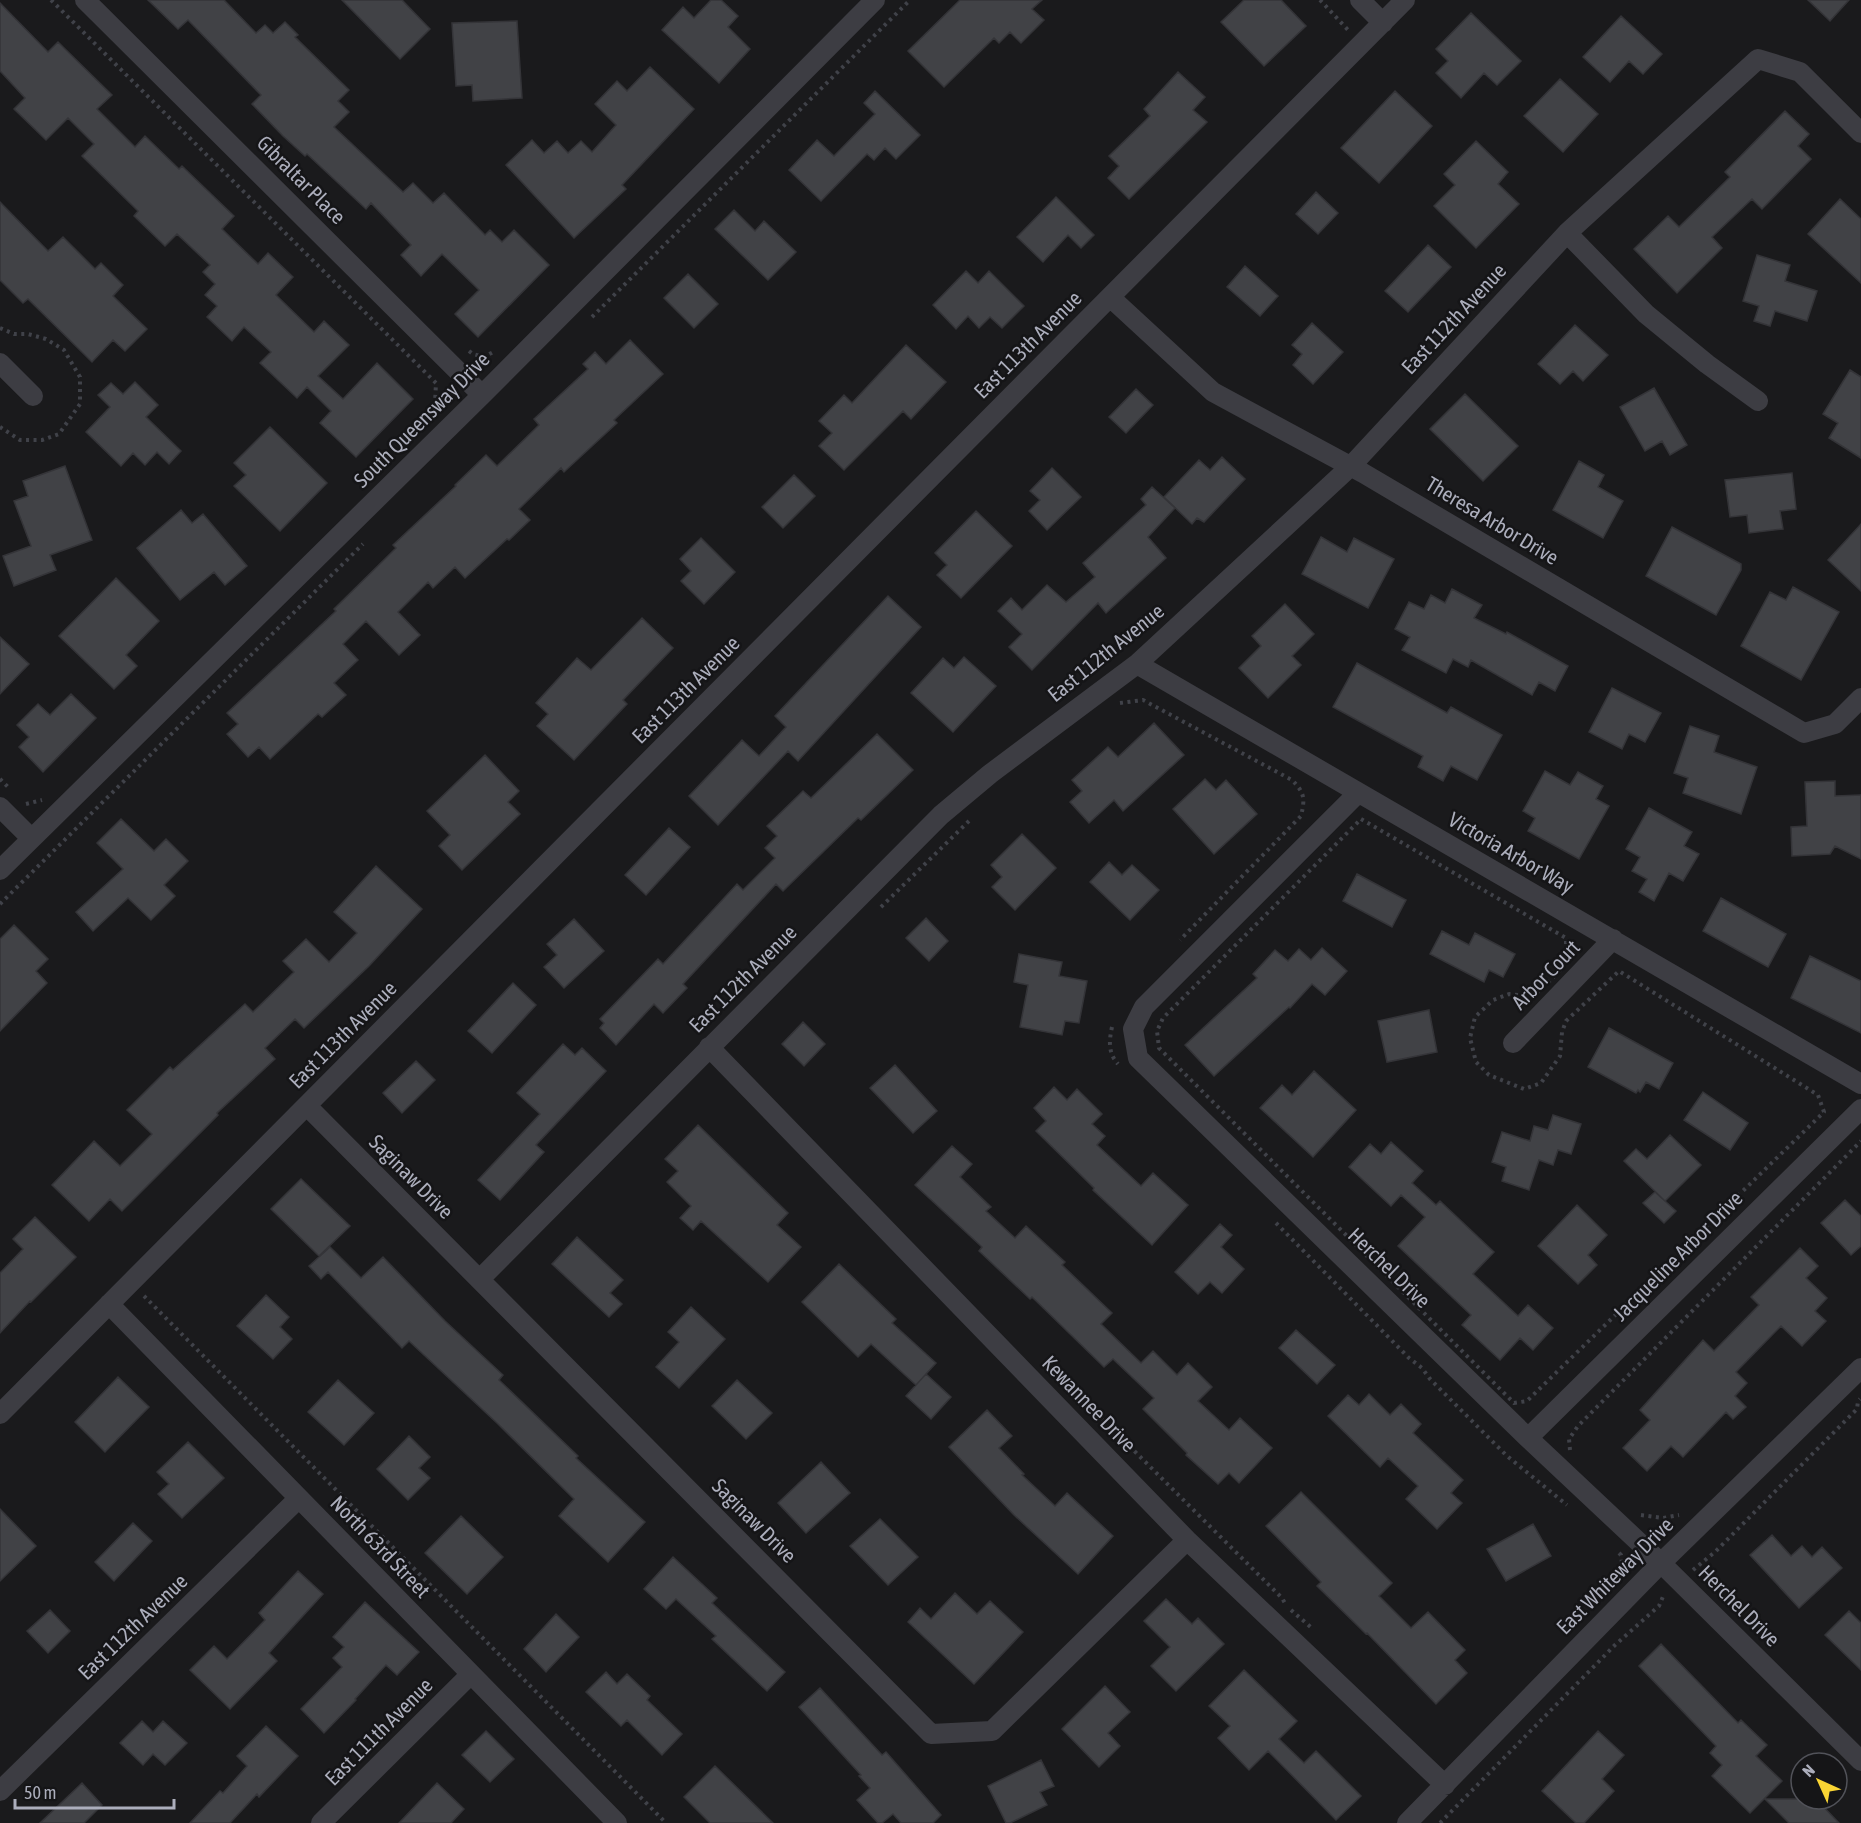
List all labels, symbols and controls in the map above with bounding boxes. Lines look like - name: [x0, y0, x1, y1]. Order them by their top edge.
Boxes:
- street label: Gibraltar Place: [253, 130, 351, 228]
- street label: East 112th Avenue: [1396, 258, 1510, 378]
- street label: East 113th Avenue: [969, 286, 1086, 403]
- street label: South Queensway Drive: [349, 347, 494, 492]
- street label: Theresa Arbor Drive: [1422, 471, 1563, 569]
- street label: East 112th Avenue: [1043, 598, 1168, 706]
- street label: East 113th Avenue: [627, 631, 744, 748]
- street label: Victoria Arbor Way: [1445, 807, 1579, 898]
- street label: East 112th Avenue: [684, 920, 801, 1037]
- street label: Arbor Court: [1506, 935, 1584, 1014]
- street label: East 113th Avenue: [284, 976, 401, 1093]
- street label: Saginaw Drive: [365, 1129, 459, 1223]
- street label: Jacqueline Arbor Drive: [1608, 1186, 1747, 1325]
- street label: Herchel Drive: [1344, 1222, 1436, 1312]
- street label: Kewannee Drive: [1038, 1350, 1142, 1456]
- street label: Saginaw Drive: [708, 1473, 802, 1567]
- street label: North 63rd Street: [326, 1490, 435, 1602]
- street label: East Whiteway Drive: [1551, 1512, 1678, 1639]
- street label: Herchel Drive: [1694, 1560, 1785, 1651]
- street label: East 112th Avenue: [73, 1568, 192, 1684]
- street label: East 111th Avenue: [320, 1673, 437, 1790]
- north arrow: [1789, 1751, 1849, 1811]
- text: N: [1799, 1761, 1818, 1780]
- scale bar: [15, 1772, 174, 1810]
- text: 50 m: [24, 1782, 56, 1803]

